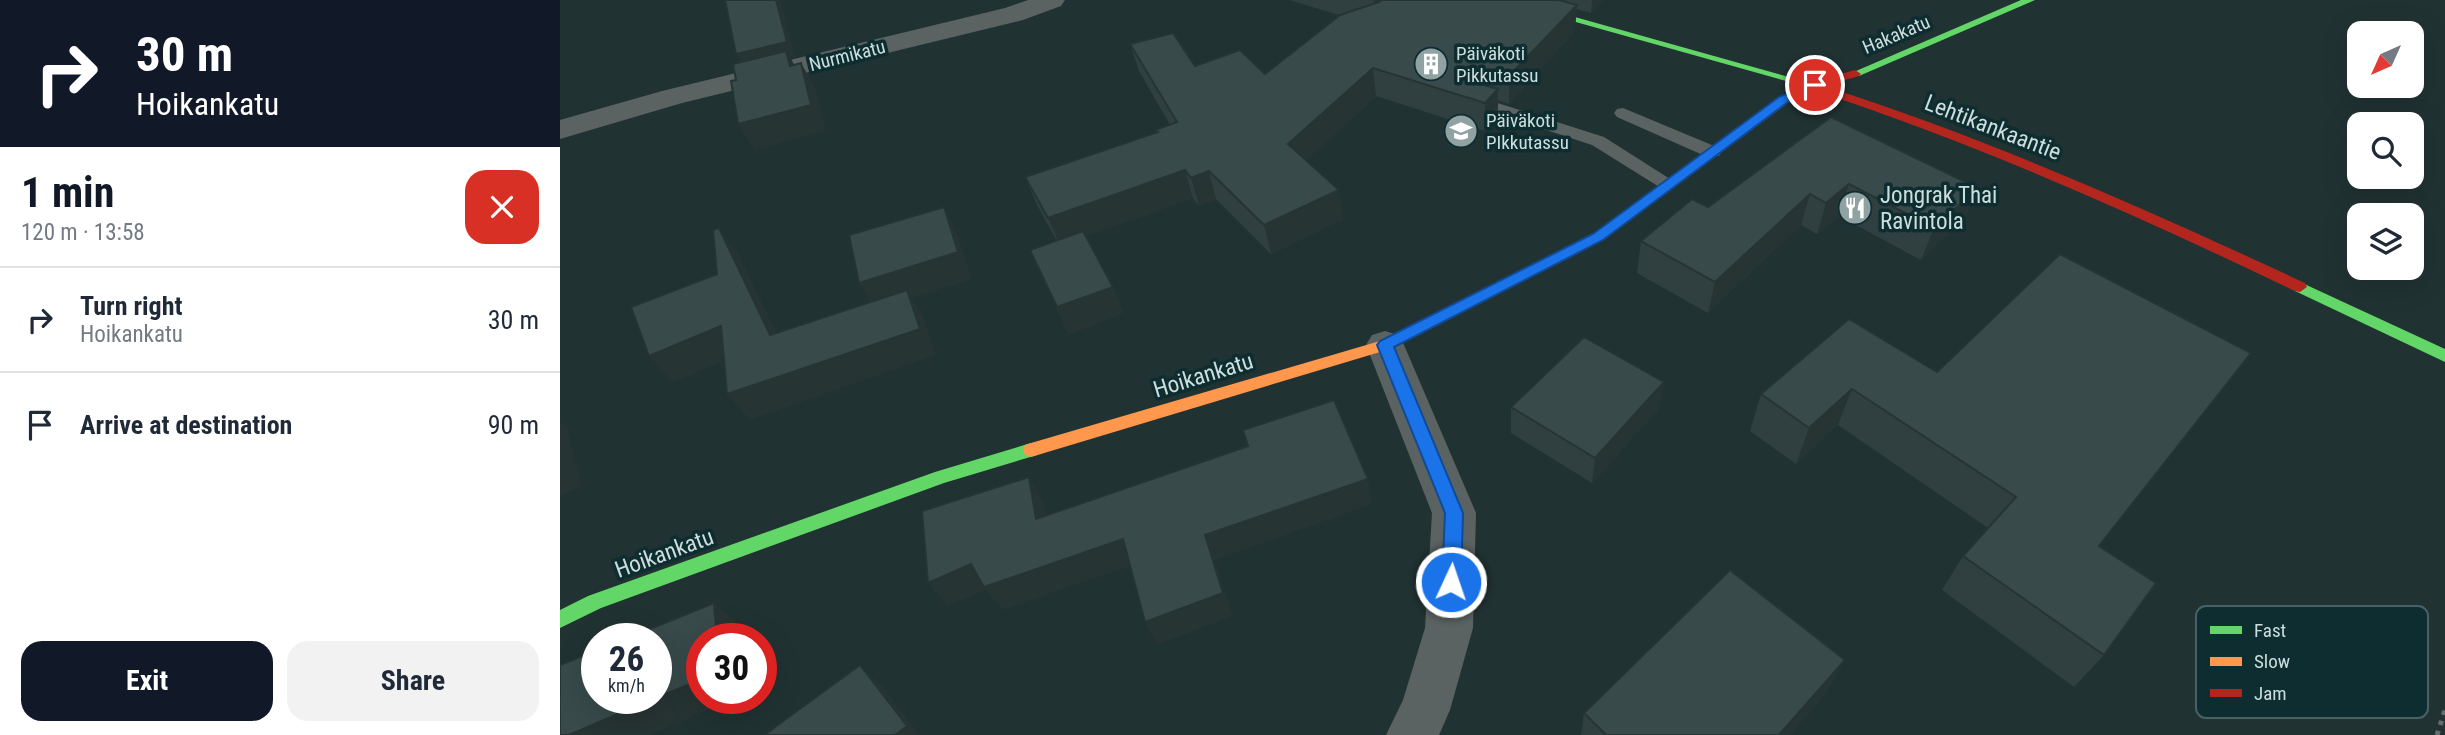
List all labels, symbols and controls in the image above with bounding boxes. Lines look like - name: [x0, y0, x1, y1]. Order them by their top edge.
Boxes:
- street label: Hakakatu: [1859, 10, 1933, 59]
- north arrow: [2347, 21, 2424, 98]
- map controls: [2347, 21, 2424, 280]
- text: 30 m: [136, 26, 233, 83]
- icon: right: [21, 28, 112, 119]
- street label: Nurmikatu: [807, 35, 888, 76]
- place label: Päiväkoti Pikkutassu: [1456, 42, 1538, 87]
- building icon: Päiväkoti Pikkutassu: [1412, 45, 1450, 83]
- pin: [1785, 55, 1845, 115]
- icon: arrive: [1796, 66, 1834, 104]
- text: Hoikankatu: [136, 85, 279, 123]
- street label: Lehtikankaantie: [1921, 89, 2065, 166]
- place label: Päiväkoti PIkkutassu: [1486, 109, 1569, 154]
- school or university icon: Päiväkoti PIkkutassu: [1442, 112, 1480, 150]
- button: search: [2347, 112, 2424, 189]
- text: 1 min: [21, 168, 114, 217]
- button: close: [465, 170, 539, 244]
- place label: Jongrak Thai Ravintola: [1880, 182, 1997, 235]
- restaurant icon: Jongrak Thai Ravintola: [1836, 189, 1874, 227]
- button: layers: [2347, 203, 2424, 280]
- text: 120 m · 13:58: [21, 219, 145, 246]
- text: Turn right: [80, 291, 182, 321]
- icon: right: [21, 301, 59, 339]
- text: 30 m: [488, 305, 539, 335]
- text: Hoikankatu: [80, 321, 183, 348]
- street label: Hoikankatu: [1150, 348, 1256, 403]
- icon: arrive: [21, 406, 59, 444]
- text: Arrive at destination: [80, 410, 292, 440]
- text: 90 m: [488, 410, 539, 440]
- street label: Hoikankatu: [611, 523, 717, 584]
- position arrow: [1414, 545, 1488, 619]
- legend: [2196, 606, 2428, 718]
- text: Fast: [2254, 619, 2286, 642]
- speed limit sign: 30: [686, 623, 777, 714]
- text: 26: [609, 639, 644, 680]
- button: Exit: [21, 641, 273, 721]
- button: Share: [287, 641, 539, 721]
- text: Slow: [2254, 650, 2290, 673]
- text: km/h: [608, 675, 645, 696]
- text: Jam: [2254, 682, 2287, 705]

